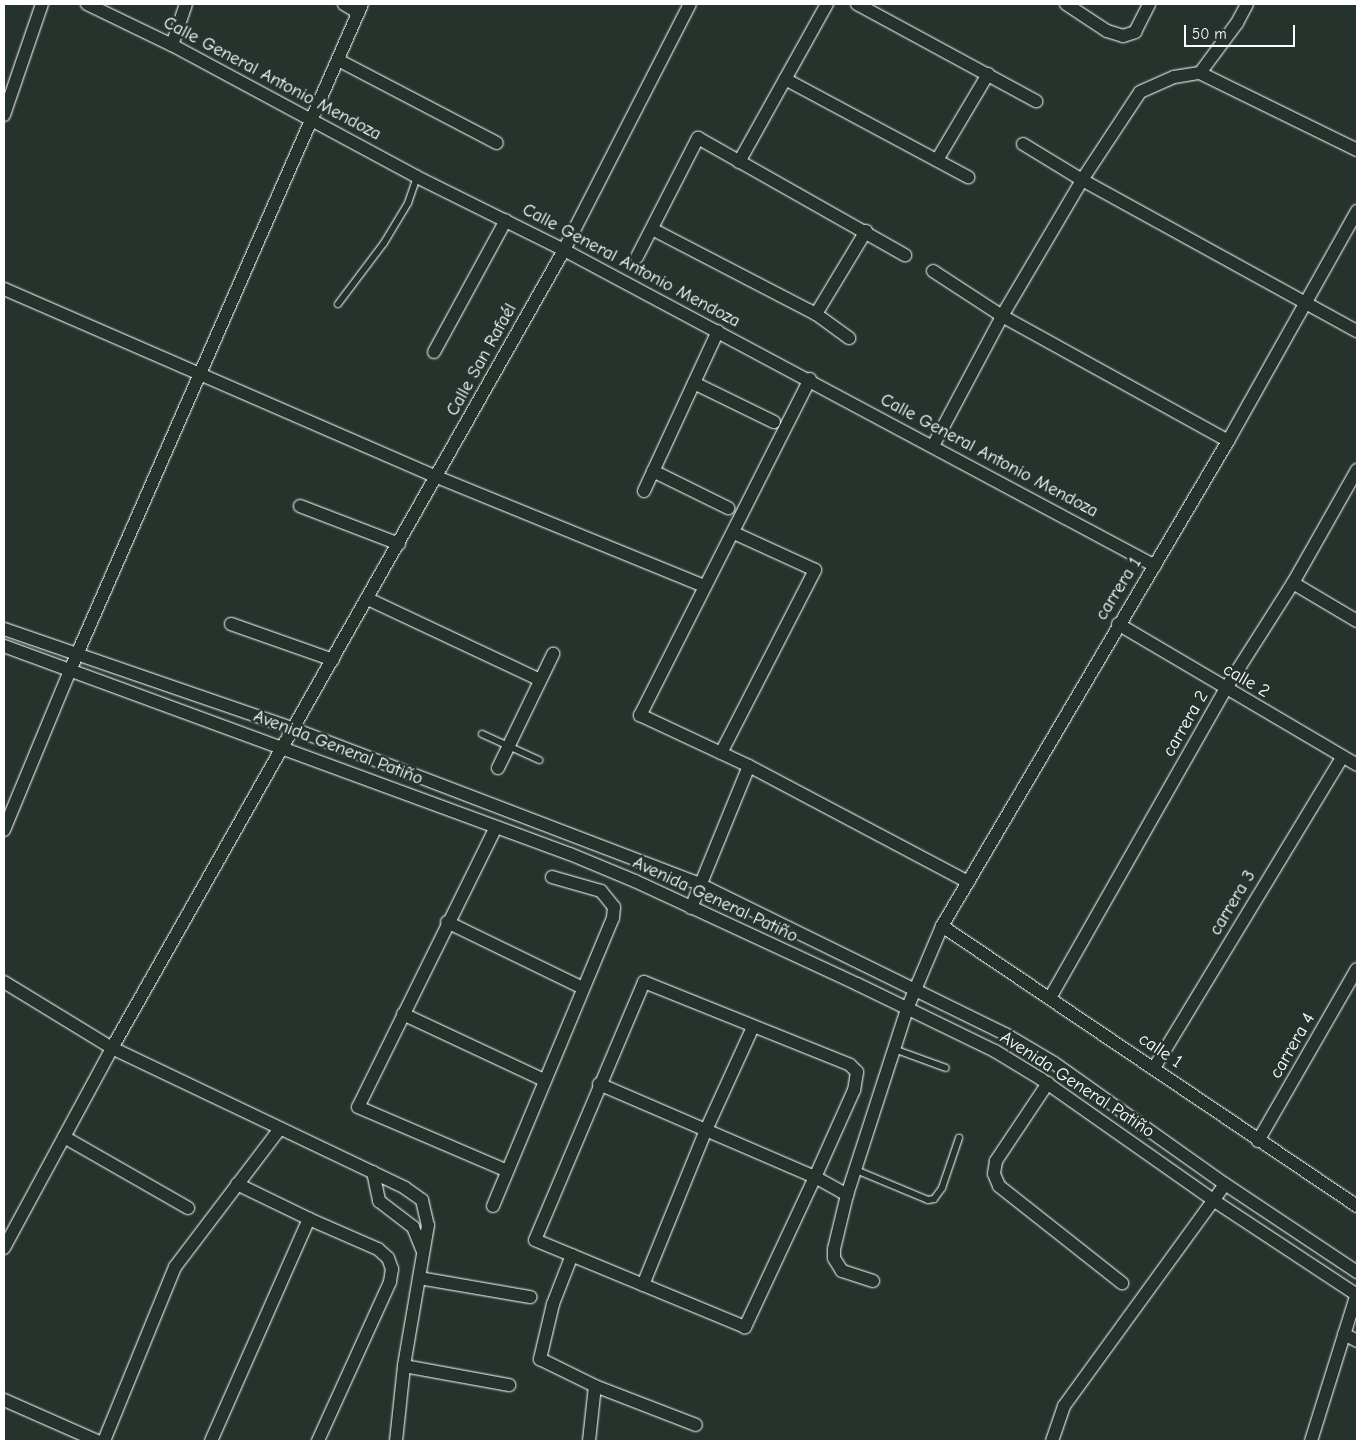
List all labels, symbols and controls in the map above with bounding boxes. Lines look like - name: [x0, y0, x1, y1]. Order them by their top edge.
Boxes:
- street label: Calle General Antonio Mendoza: [159, 12, 385, 146]
- scale bar: [1186, 15, 1297, 47]
- text: 50 m: [1192, 25, 1227, 43]
- street label: Calle General Antonio Mendoza: [518, 199, 744, 333]
- street label: Calle San Rafaél: [442, 300, 522, 420]
- street label: Calle General Antonio Mendoza: [876, 389, 1102, 523]
- street label: carrera 1: [1091, 554, 1147, 624]
- street label: calle 2: [1219, 659, 1273, 703]
- street label: carrera 2: [1159, 687, 1213, 761]
- street label: Avenida General Patiño: [250, 706, 426, 790]
- street label: Avenida General Patiño: [629, 852, 801, 948]
- street label: carrera 3: [1205, 867, 1261, 939]
- street label: carrera 4: [1266, 1010, 1320, 1082]
- street label: Avenida General Patiño: [996, 1027, 1158, 1143]
- street label: calle 1: [1134, 1029, 1186, 1073]

